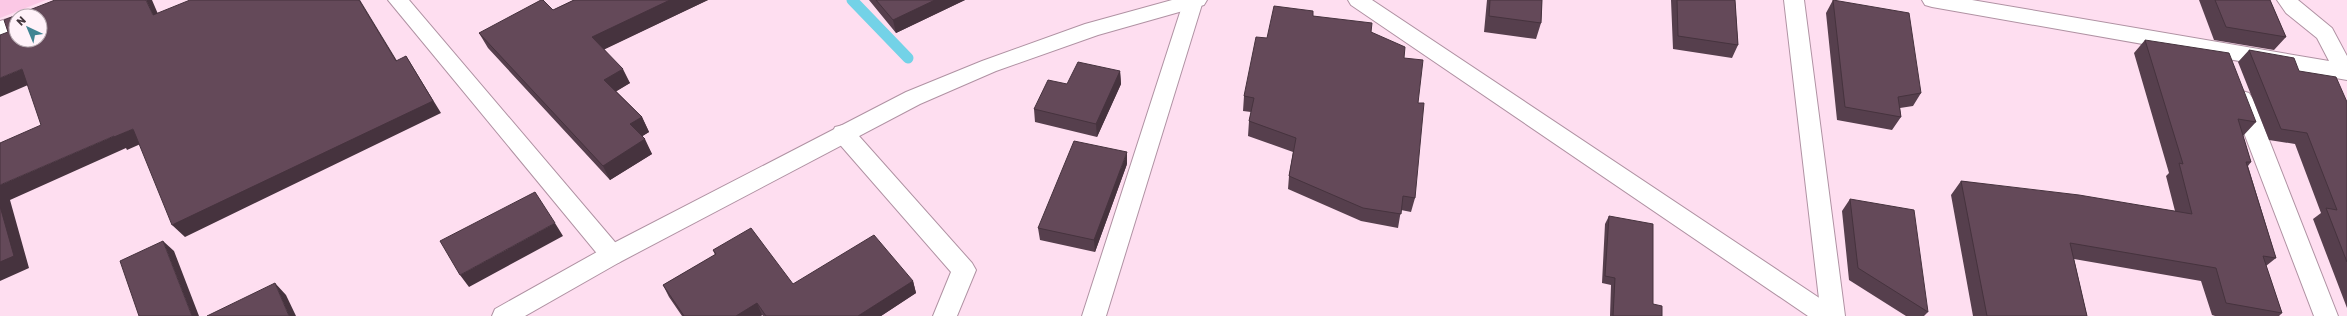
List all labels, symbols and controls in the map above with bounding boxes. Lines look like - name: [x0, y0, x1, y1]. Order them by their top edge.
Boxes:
- north arrow: [8, 8, 48, 48]
- text: N: [14, 14, 29, 29]

